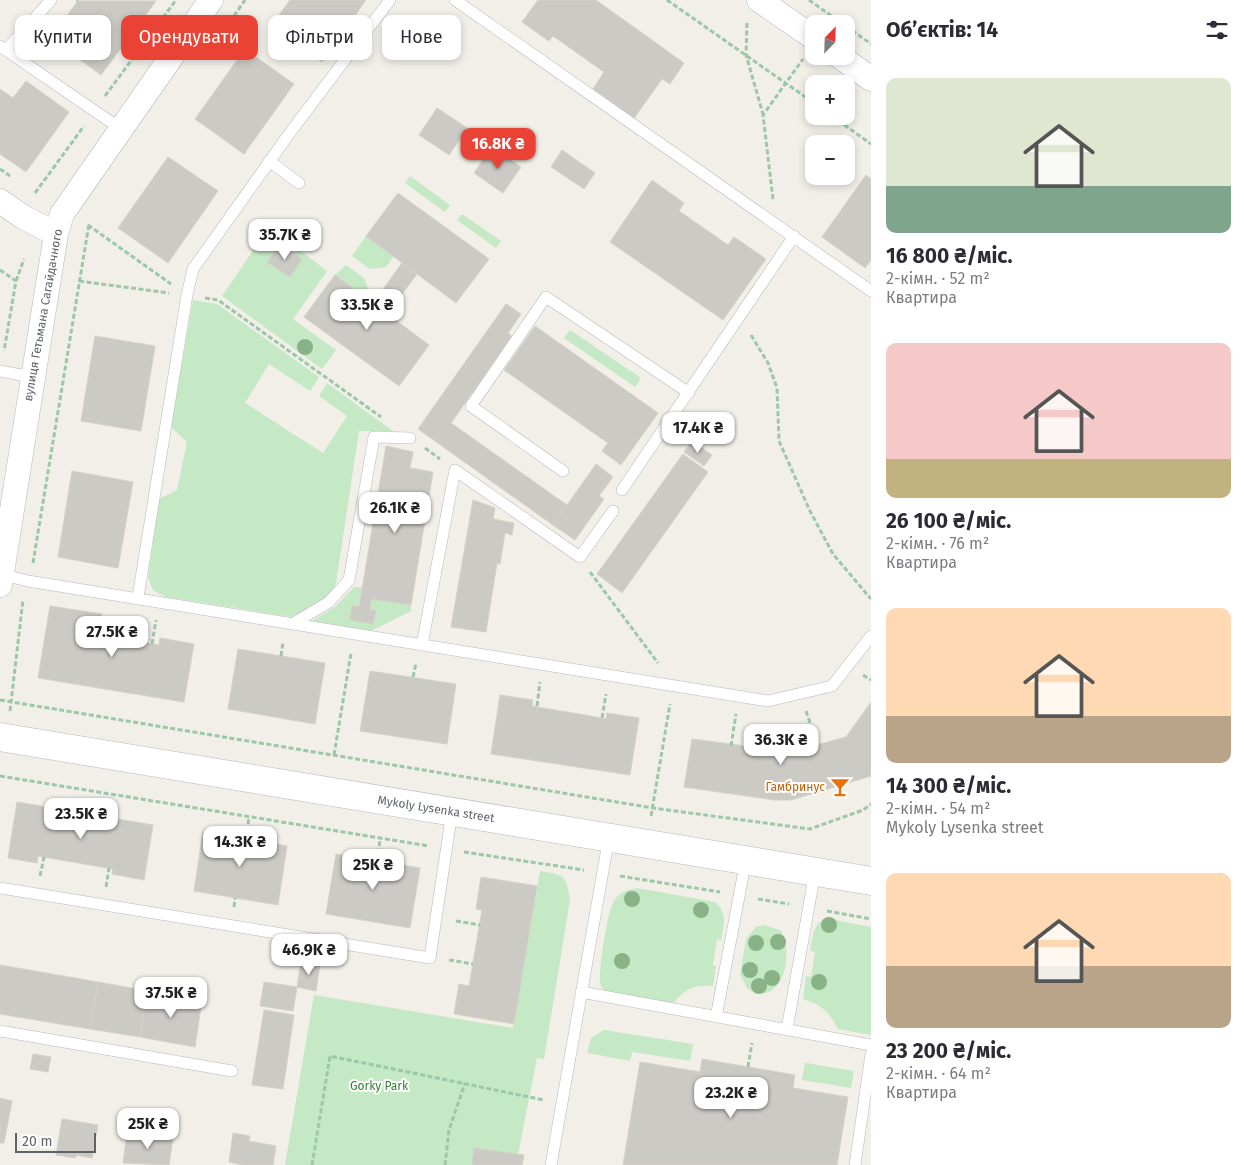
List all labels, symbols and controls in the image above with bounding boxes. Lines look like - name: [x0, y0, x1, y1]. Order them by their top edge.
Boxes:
- chip: Купити: [15, 15, 111, 60]
- chip: Орендувати: [121, 15, 258, 60]
- chip: Фільтри: [268, 15, 372, 60]
- chip: Нове: [382, 15, 461, 60]
- north arrow: [805, 15, 855, 65]
- map controls: [805, 15, 855, 185]
- icon: filters: [1203, 16, 1231, 44]
- text: Об’єктів: 14: [886, 17, 998, 43]
- button: +: [805, 75, 855, 125]
- icon: home: [1014, 111, 1104, 201]
- pin: 16.8K ₴: [452, 128, 544, 170]
- text: 16.8K ₴: [472, 134, 524, 153]
- button: −: [805, 135, 855, 185]
- pin: 35.7K ₴: [239, 218, 331, 261]
- text: 35.7K ₴: [259, 225, 311, 244]
- street label: вулиця Гетьмана Сагайдачного: [21, 228, 65, 402]
- text: 16 800 ₴/міс.: [886, 243, 1013, 269]
- text: 2-кімн. · 52 m²: [886, 269, 990, 288]
- pin: 33.5K ₴: [321, 288, 413, 331]
- text: Квартира: [886, 288, 957, 307]
- text: 33.5K ₴: [341, 295, 393, 314]
- icon: home: [1014, 376, 1104, 466]
- pin: 17.4K ₴: [652, 412, 744, 454]
- text: 17.4K ₴: [673, 418, 723, 437]
- pin: 26.1K ₴: [349, 492, 441, 534]
- text: 26.1K ₴: [370, 498, 420, 517]
- text: 26 100 ₴/міс.: [886, 508, 1011, 534]
- text: 2-кімн. · 76 m²: [886, 534, 989, 553]
- text: Квартира: [886, 553, 957, 572]
- pin: 27.5K ₴: [66, 616, 158, 658]
- text: 27.5K ₴: [86, 622, 138, 641]
- icon: home: [1014, 641, 1104, 731]
- pin: 36.3K ₴: [735, 724, 827, 766]
- text: 36.3K ₴: [755, 730, 807, 749]
- text: 14 300 ₴/міс.: [886, 773, 1011, 799]
- bar icon: Гамбринус: [829, 776, 851, 798]
- place label: Гамбринус: [766, 780, 825, 794]
- street label: Mykoly Lysenka street: [377, 793, 496, 825]
- pin: 23.5K ₴: [35, 798, 127, 840]
- text: 2-кімн. · 54 m²: [886, 799, 990, 818]
- text: 23.5K ₴: [55, 804, 107, 823]
- text: Mykoly Lysenka street: [886, 818, 1044, 837]
- pin: 14.3K ₴: [194, 826, 286, 868]
- text: 14.3K ₴: [214, 832, 266, 851]
- pin: 25K ₴: [338, 848, 408, 891]
- text: 25K ₴: [353, 855, 393, 874]
- icon: home: [1014, 906, 1104, 996]
- pin: 46.9K ₴: [263, 934, 355, 976]
- text: 46.9K ₴: [282, 940, 336, 959]
- pin: 37.5K ₴: [125, 976, 217, 1019]
- text: 37.5K ₴: [145, 983, 197, 1002]
- text: 23 200 ₴/міс.: [886, 1038, 1011, 1064]
- text: 2-кімн. · 64 m²: [886, 1064, 991, 1083]
- pin: 23.2K ₴: [685, 1076, 777, 1119]
- park label: Gorky Park: [350, 1079, 409, 1093]
- text: 23.2K ₴: [705, 1083, 757, 1102]
- text: Квартира: [886, 1083, 957, 1102]
- pin: 25K ₴: [113, 1108, 183, 1150]
- text: 25K ₴: [128, 1114, 168, 1133]
- scale bar: [15, 1130, 96, 1153]
- text: 20 m: [22, 1133, 52, 1150]

